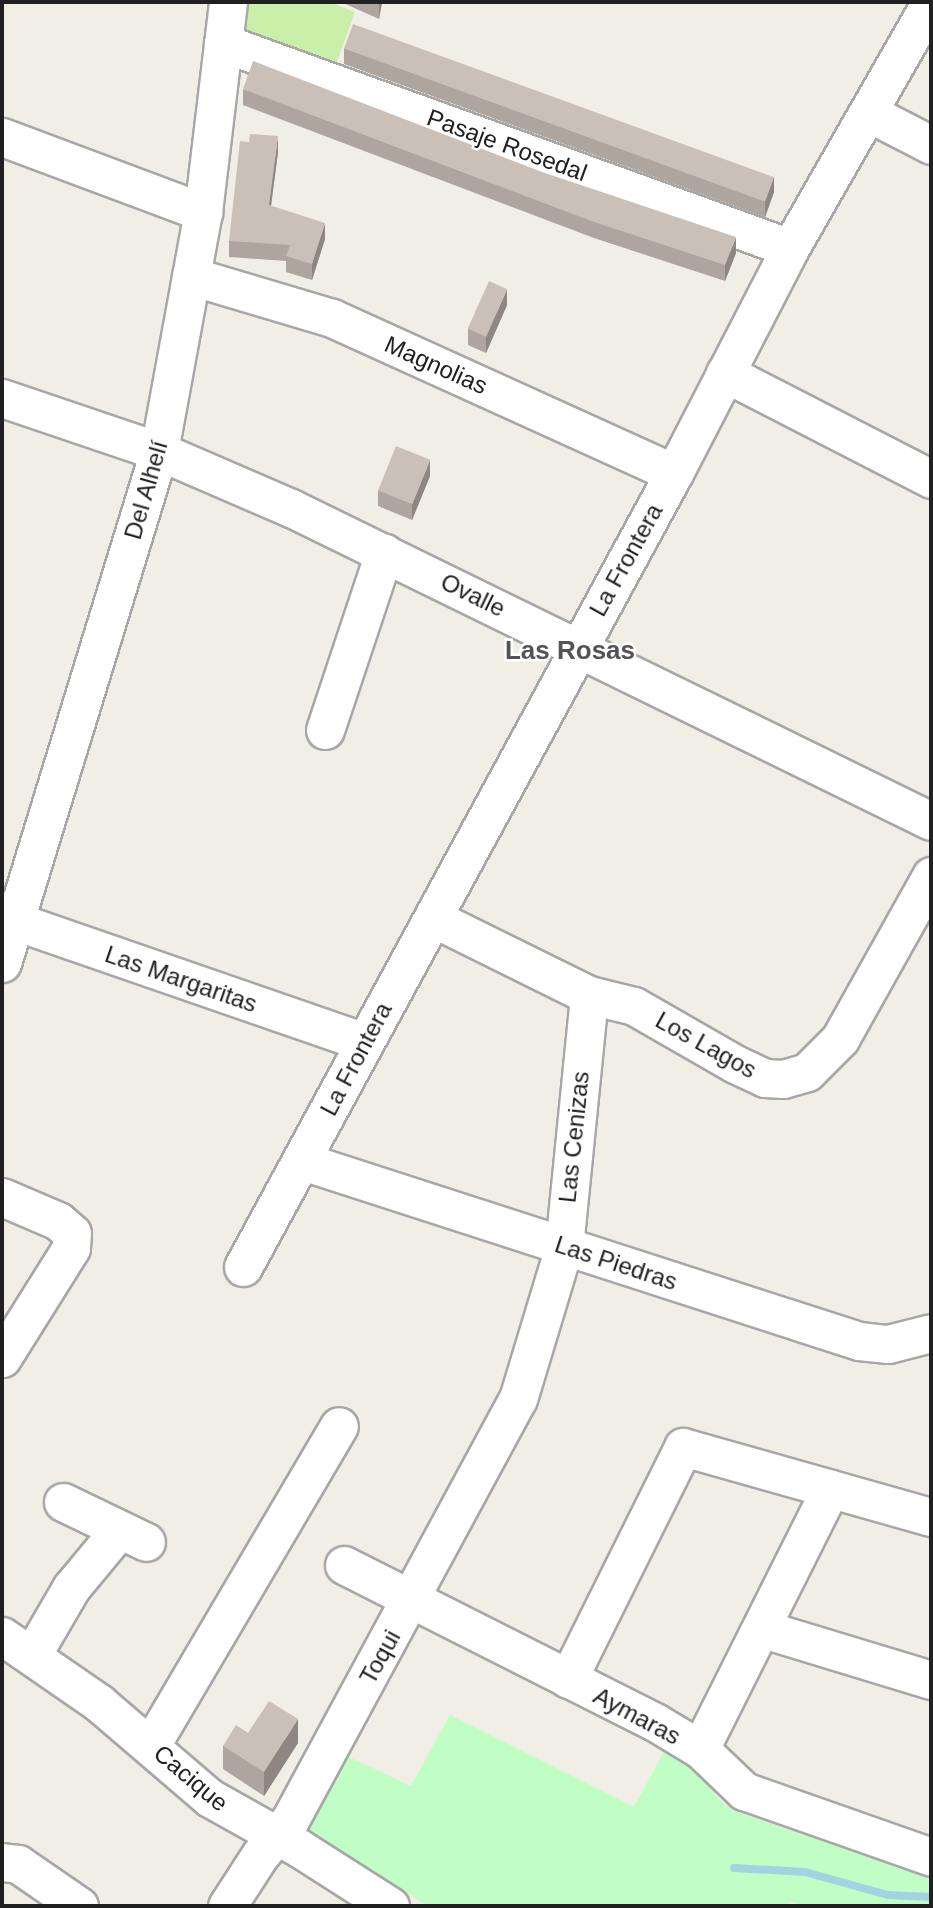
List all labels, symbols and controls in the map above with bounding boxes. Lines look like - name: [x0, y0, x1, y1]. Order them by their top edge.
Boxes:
- street label: Pasaje Rosedal: [423, 103, 591, 187]
- street label: Magnolias: [380, 330, 492, 400]
- street label: Del Alhelí: [118, 437, 174, 543]
- street label: La Frontera: [583, 499, 669, 621]
- street label: Ovalle: [436, 567, 510, 623]
- district label: Las Rosas: [505, 635, 635, 667]
- street label: Las Margaritas: [101, 940, 261, 1018]
- street label: La Frontera: [314, 997, 398, 1121]
- street label: Los Lagos: [651, 1006, 761, 1084]
- street label: Las Cenizas: [553, 1070, 595, 1204]
- street label: Las Piedras: [551, 1230, 681, 1296]
- street label: Toqui: [353, 1625, 407, 1689]
- street label: Aymaras: [589, 1681, 685, 1751]
- street label: Cacique: [148, 1739, 234, 1817]

